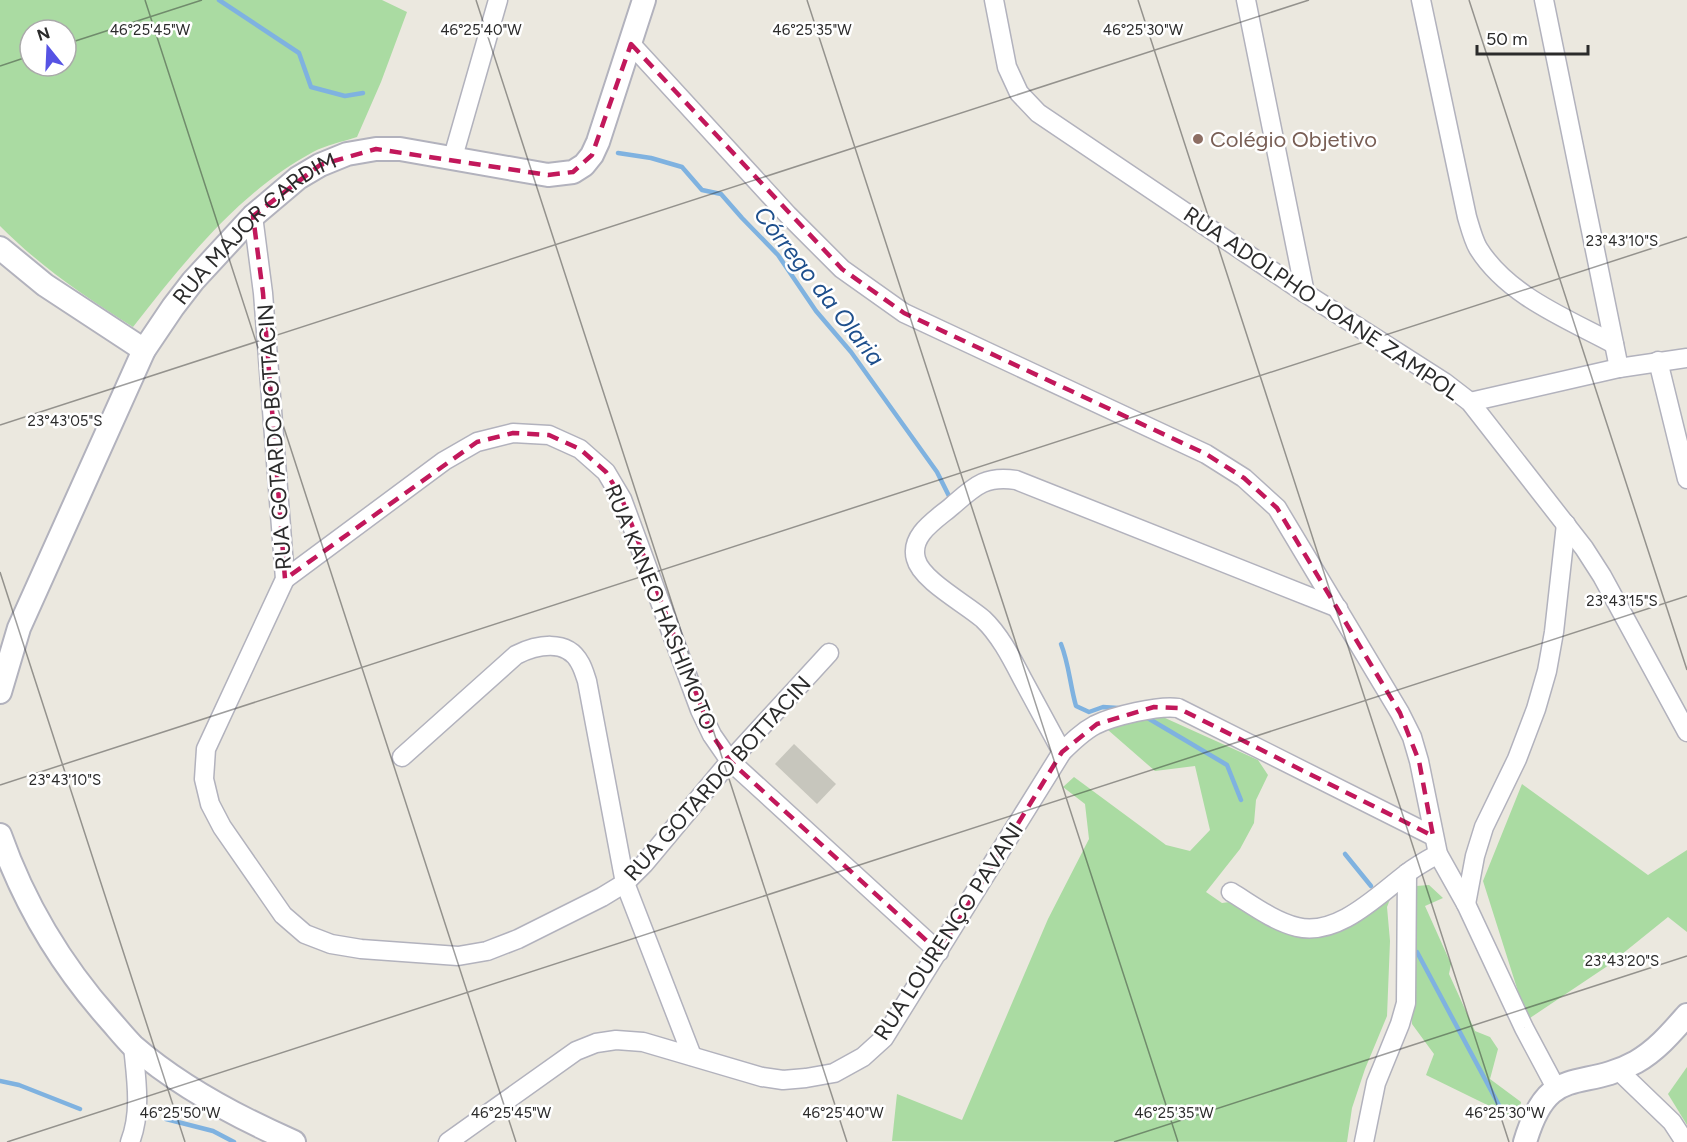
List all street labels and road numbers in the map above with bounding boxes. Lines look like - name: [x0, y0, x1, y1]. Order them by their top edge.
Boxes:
- street label: RUA MAJOR CARDIM: [167, 147, 340, 310]
- street label: RUA ADOLPHO JOANE ZAMPOL: [1178, 201, 1466, 407]
- street label: RUA GOTARDO BOTTACIN: [252, 303, 297, 571]
- street label: RUA KANEO HASHIMOTO: [599, 480, 722, 734]
- street label: RUA GOTARDO BOTTACIN: [618, 670, 817, 886]
- street label: RUA LOURENÇO PAVANI: [868, 817, 1029, 1045]

